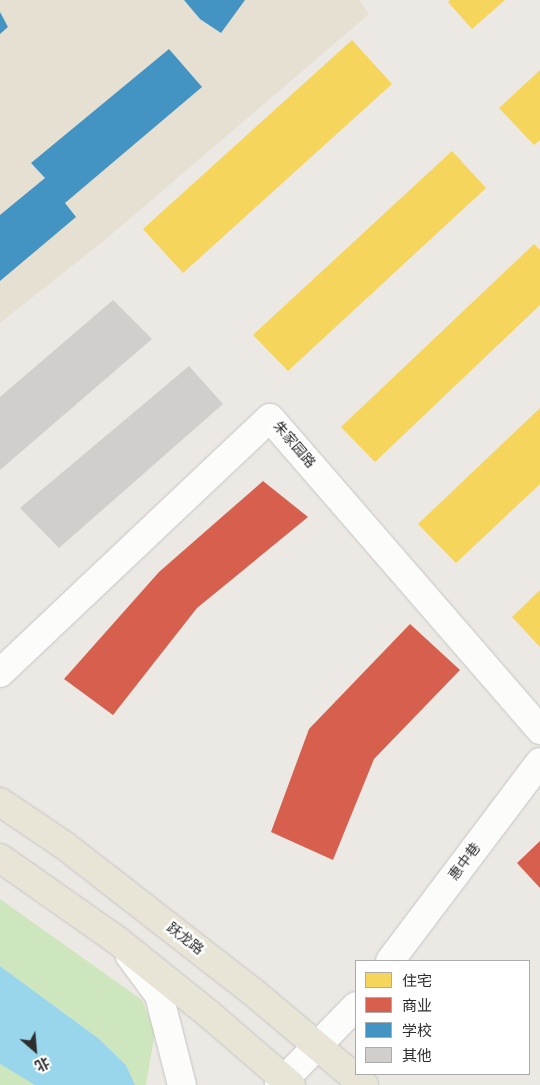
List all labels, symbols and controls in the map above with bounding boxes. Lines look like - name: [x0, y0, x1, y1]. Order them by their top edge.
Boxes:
- street label: 朱家园路: [269, 418, 319, 472]
- street label: 惠中巷: [446, 840, 484, 884]
- street label: 跃龙路: [163, 919, 207, 959]
- legend: [355, 960, 530, 1075]
- text: 住宅: [402, 971, 432, 991]
- text: 商业: [402, 996, 432, 1016]
- text: 学校: [402, 1021, 432, 1041]
- north arrow: [10, 1025, 60, 1075]
- text: 其他: [402, 1046, 432, 1066]
- text: 北: [31, 1052, 53, 1075]

